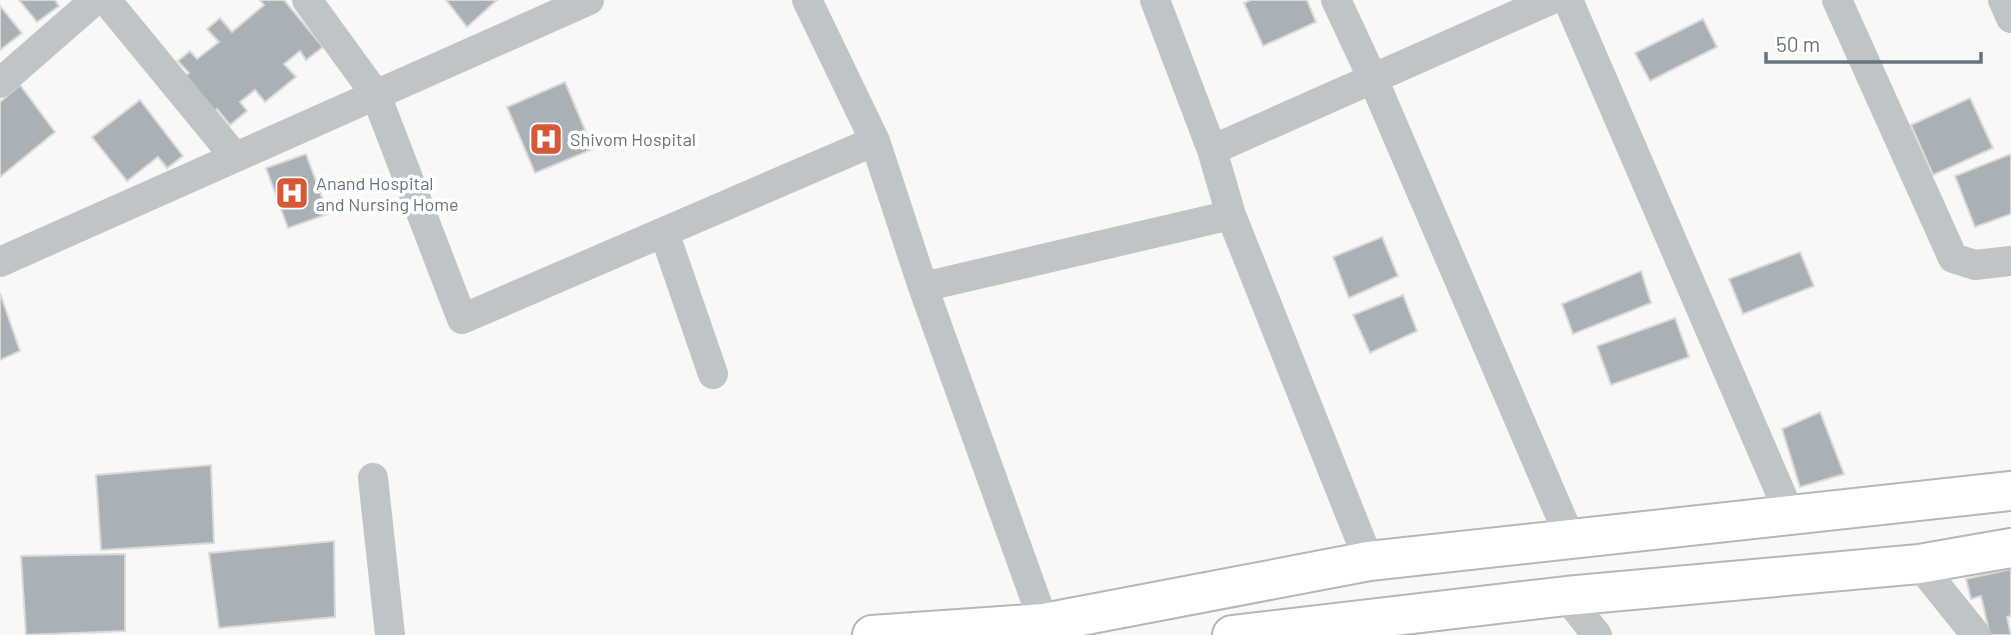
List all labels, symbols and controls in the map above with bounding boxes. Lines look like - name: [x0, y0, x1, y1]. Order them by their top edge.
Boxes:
- scale bar: [1766, 21, 1981, 65]
- text: 50 m: [1776, 31, 1820, 56]
- hospital icon: Shivom Hospital: [527, 120, 565, 158]
- place label: Shivom Hospital: [570, 128, 696, 150]
- place label: Anand Hospital and Nursing Home: [316, 172, 459, 215]
- hospital icon: Anand Hospital and Nursing Home: [273, 174, 311, 212]

